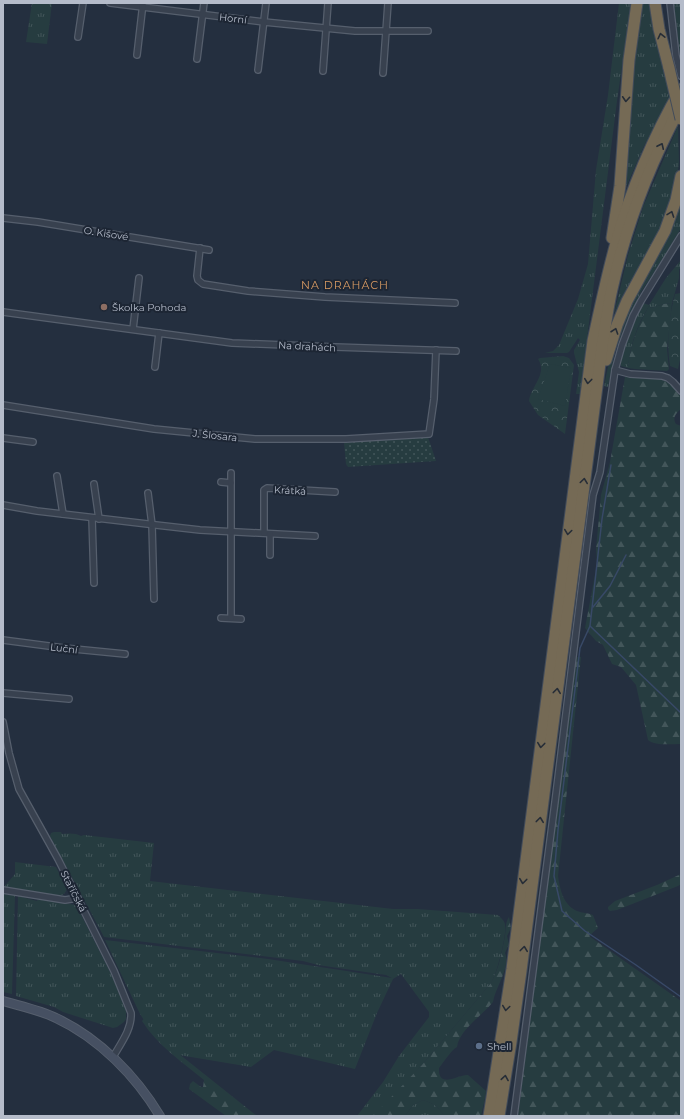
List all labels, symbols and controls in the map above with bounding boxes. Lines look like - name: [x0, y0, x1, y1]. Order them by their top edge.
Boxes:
- street label: Horní: [218, 10, 249, 27]
- one-way arrow: [657, 33, 666, 40]
- one-way arrow: [621, 96, 630, 102]
- one-way arrow: [656, 143, 664, 150]
- one-way arrow: [667, 211, 675, 218]
- street label: O. Kišové: [83, 224, 129, 243]
- district label: NA DRAHÁCH: [301, 278, 389, 292]
- place label: Školka Pohoda: [112, 301, 186, 314]
- marker: Školka Pohoda: [99, 302, 109, 312]
- one-way arrow: [610, 328, 618, 335]
- street label: Na drahách: [278, 338, 336, 355]
- one-way arrow: [584, 378, 593, 384]
- street label: J. Šlosara: [191, 427, 238, 444]
- one-way arrow: [579, 478, 588, 484]
- street label: Krátká: [273, 483, 306, 498]
- one-way arrow: [564, 529, 573, 535]
- street label: Luční: [49, 640, 80, 657]
- one-way arrow: [552, 688, 561, 694]
- one-way arrow: [537, 741, 546, 748]
- one-way arrow: [535, 817, 544, 823]
- street label: Staříčská: [58, 868, 90, 914]
- one-way arrow: [519, 877, 528, 884]
- one-way arrow: [519, 946, 528, 952]
- one-way arrow: [502, 1005, 511, 1011]
- place label: Shell: [487, 1040, 511, 1053]
- marker: Shell: [474, 1041, 484, 1051]
- one-way arrow: [500, 1074, 509, 1081]

